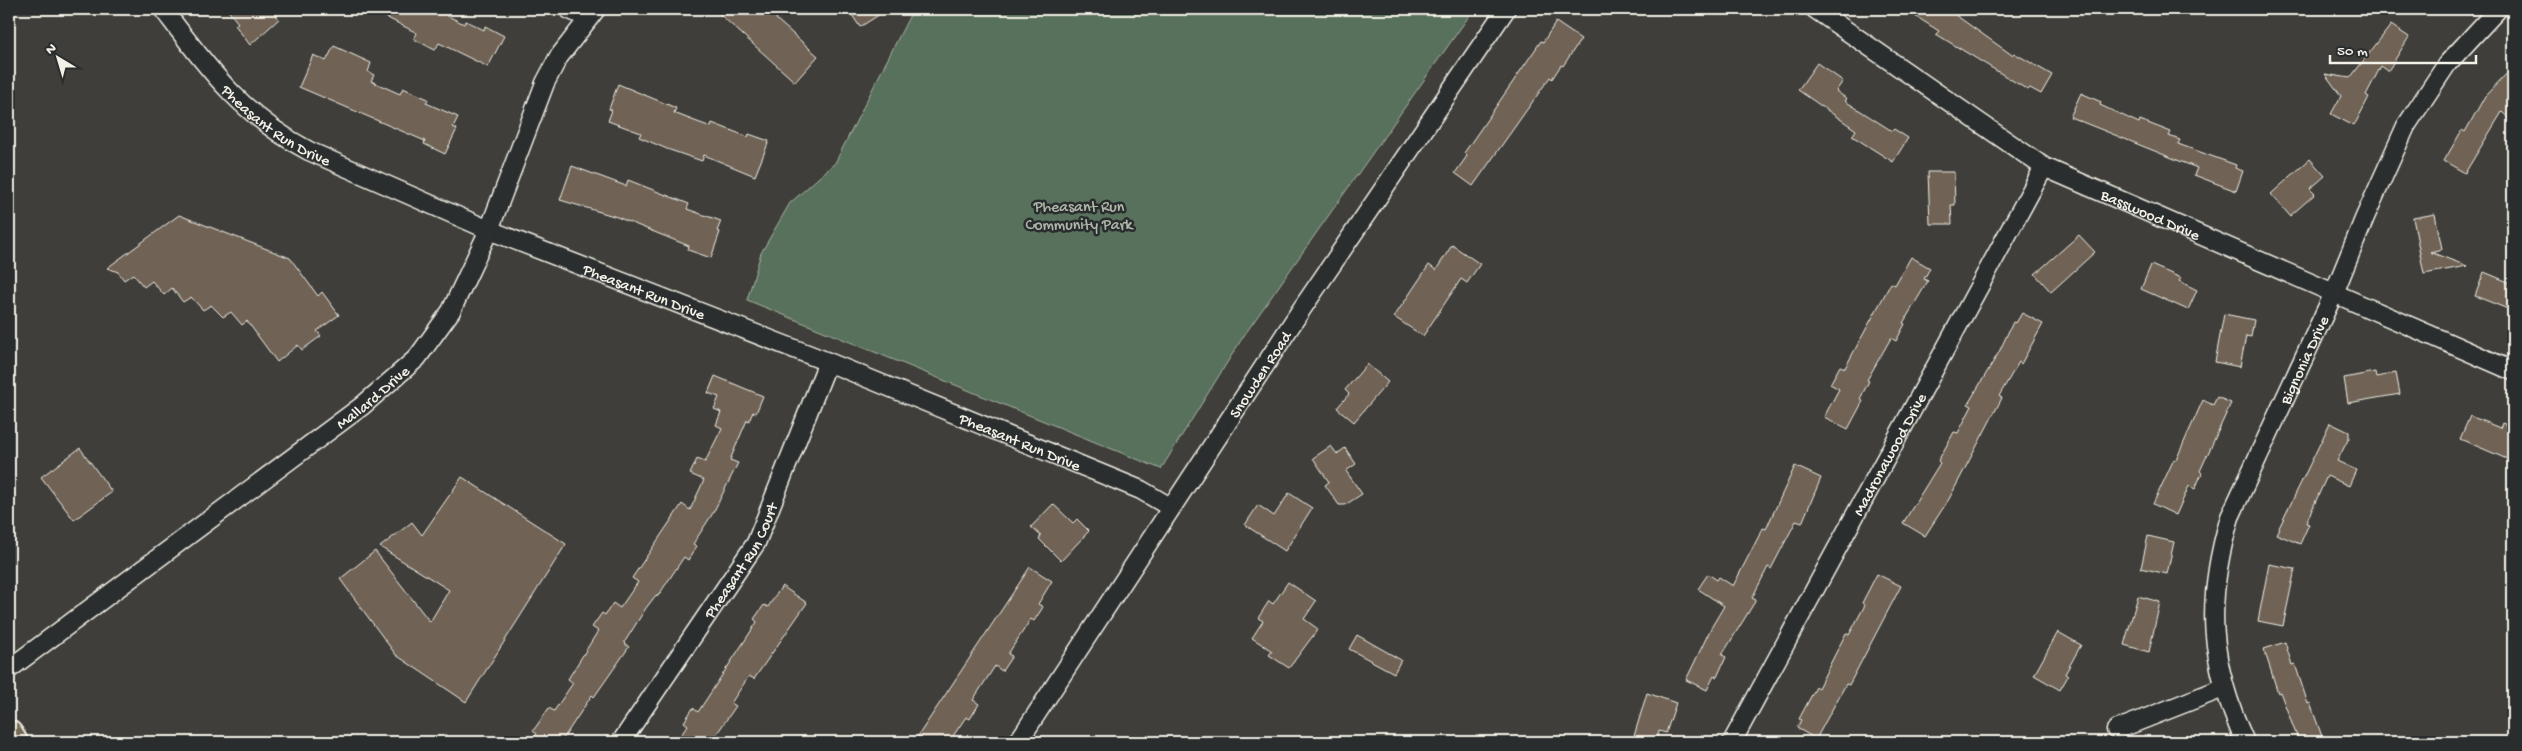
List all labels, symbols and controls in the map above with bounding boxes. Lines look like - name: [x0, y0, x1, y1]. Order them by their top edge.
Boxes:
- north arrow: [32, 32, 82, 82]
- scale bar: [2330, 32, 2476, 64]
- text: N: [43, 40, 60, 59]
- text: 50 m: [2337, 43, 2368, 61]
- street label: Pheasant Run Drive: [215, 81, 333, 172]
- street label: Basswood Drive: [2096, 187, 2203, 247]
- park label: Pheasant Run Community Park: [1026, 199, 1134, 236]
- street label: Pheasant Run Drive: [578, 261, 708, 326]
- street label: Bignonia Drive: [2277, 313, 2335, 409]
- street label: Snowden Road: [1227, 328, 1298, 423]
- street label: Mallard Drive: [334, 362, 415, 435]
- street label: Madronawood Drive: [1850, 390, 1933, 520]
- street label: Pheasant Run Drive: [955, 410, 1083, 478]
- street label: Pheasant Run Court: [701, 499, 785, 624]

